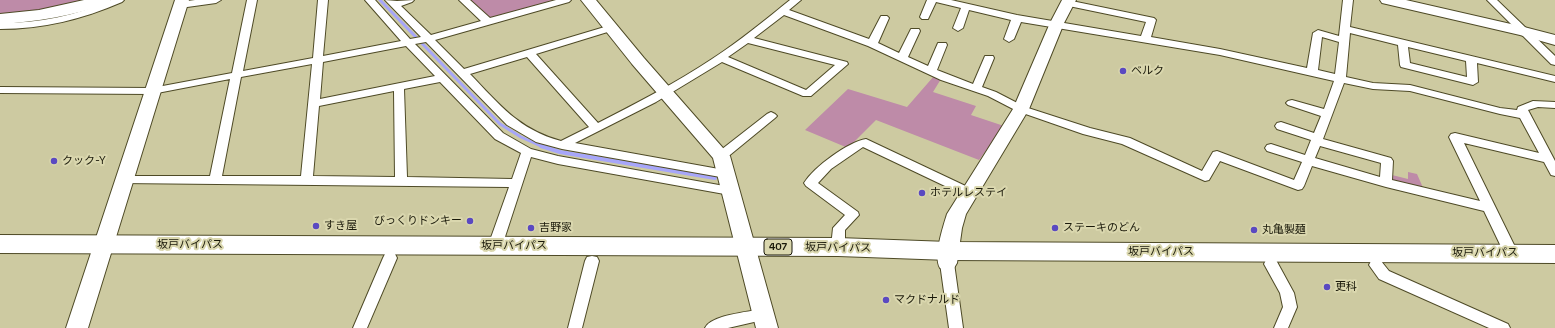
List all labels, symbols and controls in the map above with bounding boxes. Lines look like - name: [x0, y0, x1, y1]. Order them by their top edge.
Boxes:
- place label: ベルク: [1131, 64, 1164, 78]
- marker: ベルク: [1118, 66, 1128, 76]
- place label: クック-Y: [62, 154, 106, 168]
- marker: クック-Y: [49, 156, 59, 166]
- place label: ホテルレステイ: [930, 186, 1007, 200]
- marker: ホテルレステイ: [917, 188, 927, 198]
- place label: びっくりドンキー: [374, 214, 462, 228]
- marker: びっくりドンキー: [465, 216, 475, 226]
- place label: すき屋: [324, 219, 357, 233]
- marker: すき屋: [311, 221, 321, 231]
- place label: 吉野家: [539, 221, 572, 235]
- place label: ステーキのどん: [1063, 221, 1140, 235]
- marker: 吉野家: [526, 223, 536, 233]
- marker: ステーキのどん: [1050, 223, 1060, 233]
- place label: 丸亀製麺: [1262, 223, 1306, 237]
- marker: 丸亀製麺: [1249, 225, 1259, 235]
- street label: 坂戸バイパス: [157, 238, 223, 252]
- street label: 坂戸バイパス: [481, 239, 547, 253]
- road number: 407: [764, 239, 792, 255]
- street label: 坂戸バイパス: [805, 241, 871, 255]
- street label: 坂戸バイパス: [1128, 245, 1194, 259]
- street label: 坂戸バイパス: [1452, 246, 1518, 260]
- place label: 更科: [1335, 280, 1357, 294]
- marker: 更科: [1322, 282, 1332, 292]
- place label: マクドナルド: [894, 293, 960, 307]
- marker: マクドナルド: [881, 295, 891, 305]

